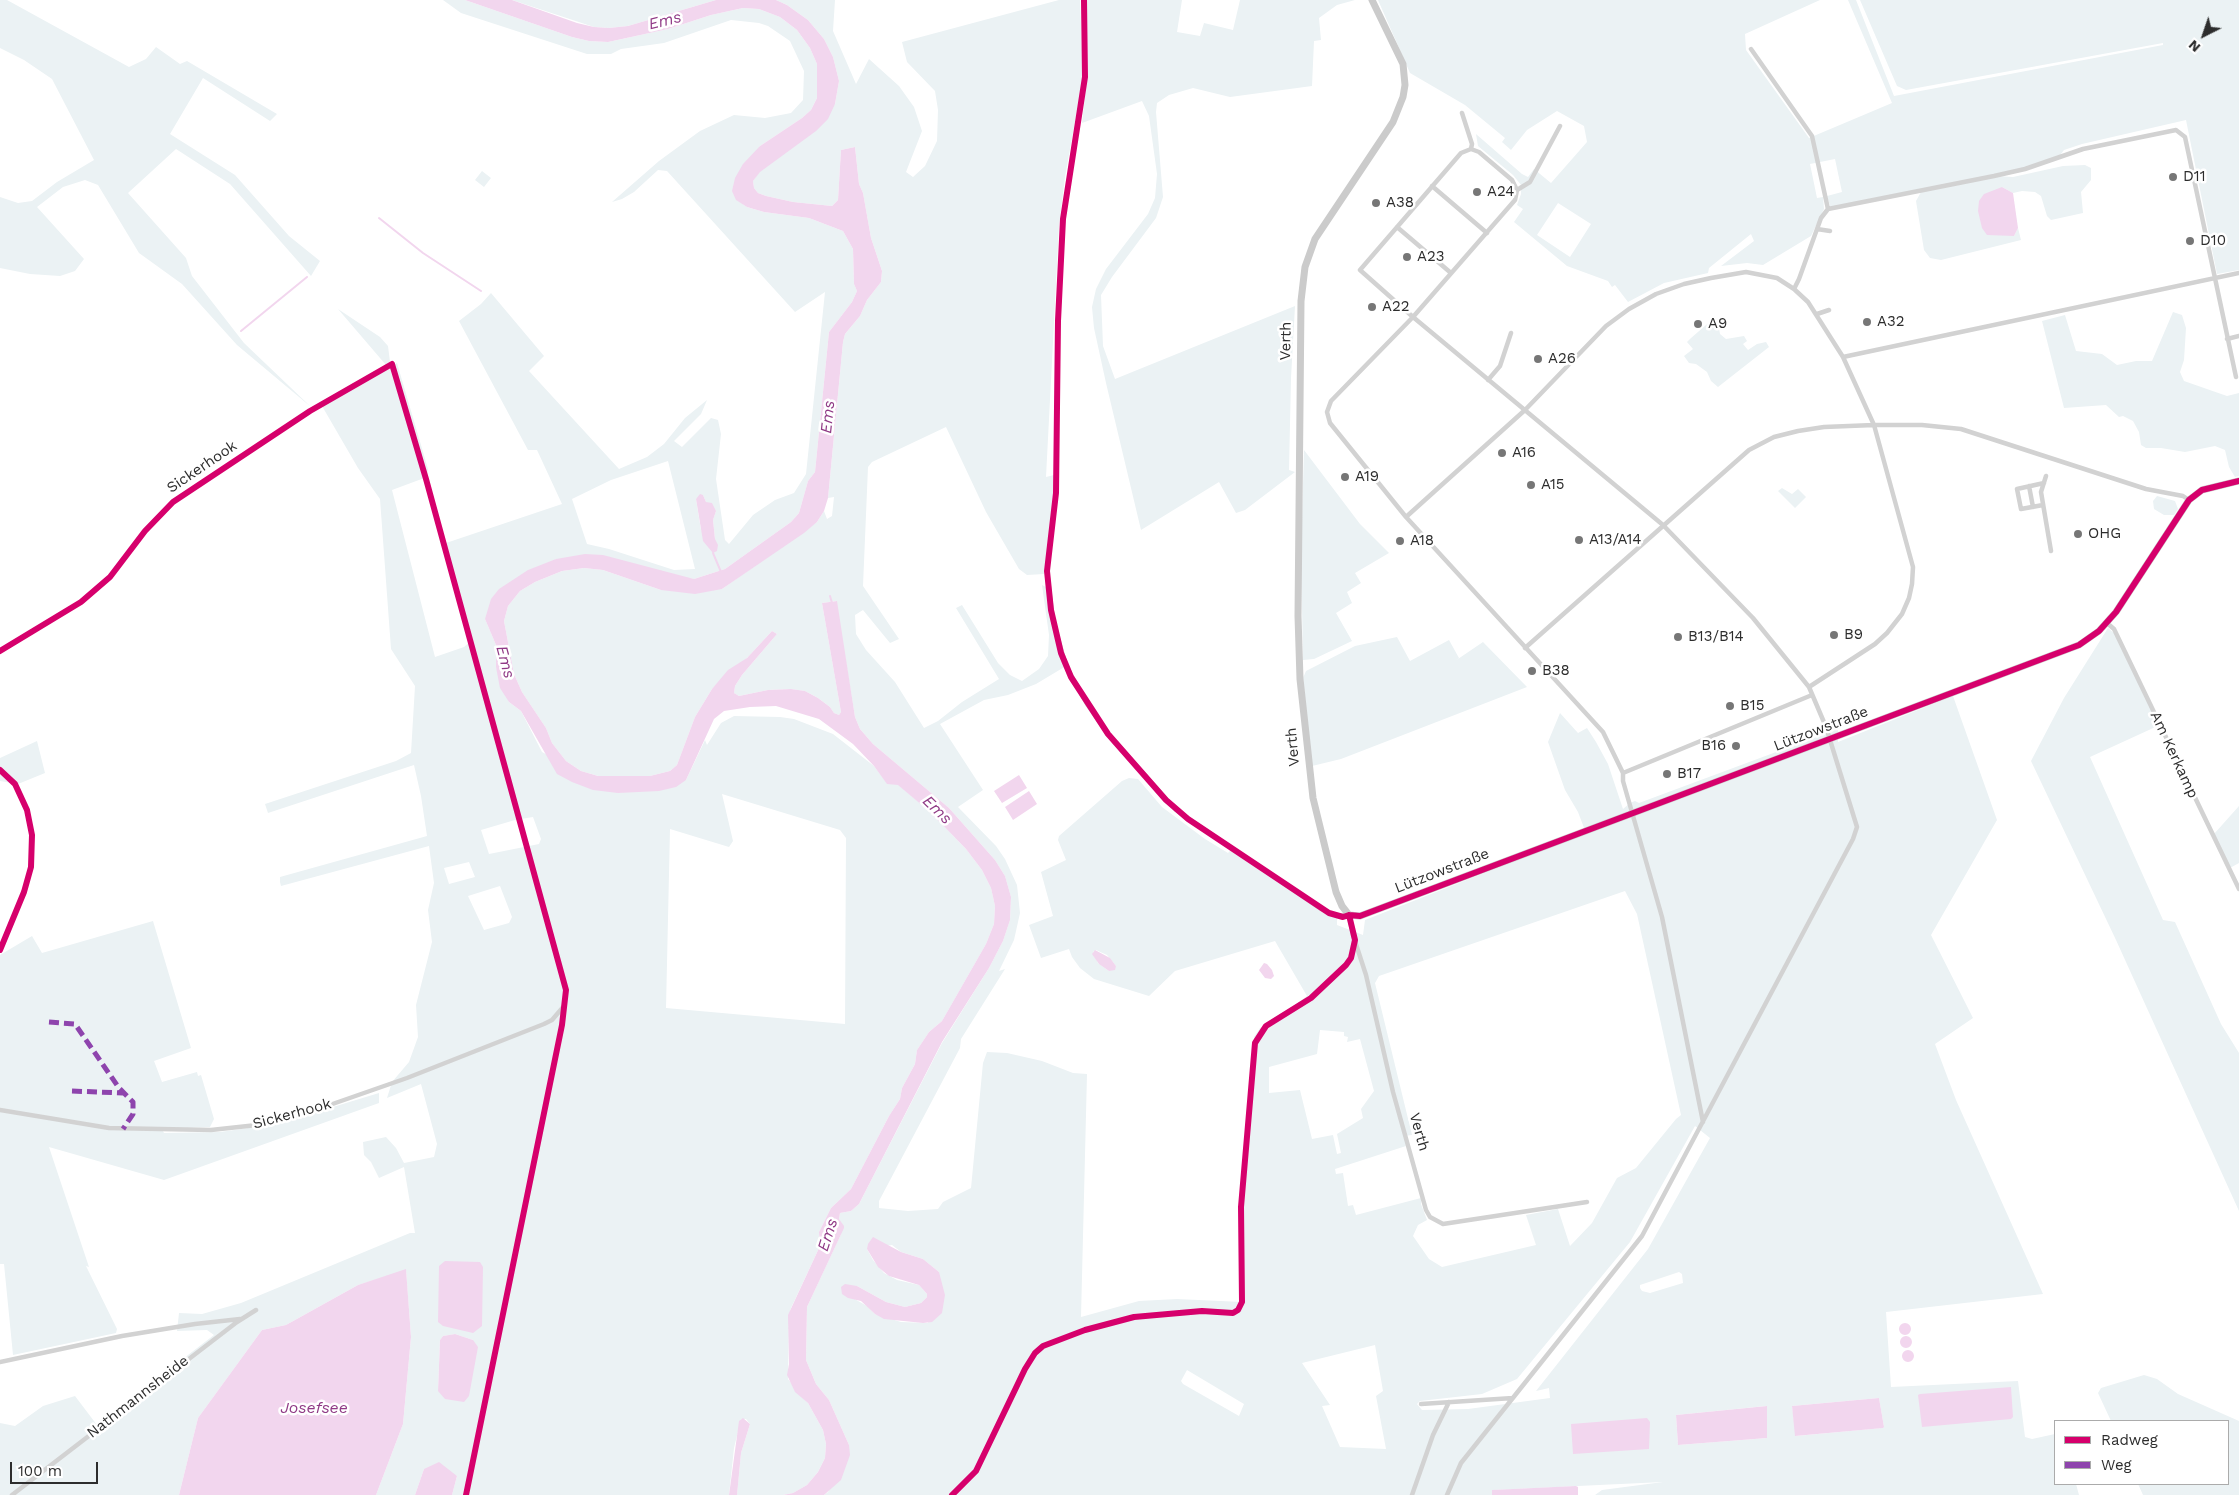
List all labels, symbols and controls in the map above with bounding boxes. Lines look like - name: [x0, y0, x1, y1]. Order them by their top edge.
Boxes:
- water label: Ems: [647, 8, 683, 34]
- north arrow: [2179, 10, 2229, 60]
- text: N: [2185, 37, 2203, 56]
- place label: D11: [2183, 168, 2206, 186]
- marker: D11: [2167, 171, 2179, 183]
- place label: A24: [1487, 183, 1514, 201]
- marker: A24: [1471, 186, 1483, 198]
- place label: A38: [1386, 194, 1414, 212]
- marker: A38: [1370, 197, 1382, 209]
- place label: D10: [2200, 232, 2226, 250]
- marker: D10: [2184, 235, 2196, 247]
- place label: A23: [1417, 248, 1444, 266]
- marker: A23: [1401, 251, 1413, 263]
- place label: A22: [1382, 298, 1409, 316]
- marker: A22: [1366, 301, 1378, 313]
- place label: A32: [1877, 313, 1904, 331]
- place label: A9: [1708, 315, 1727, 333]
- marker: A32: [1861, 316, 1873, 328]
- marker: A9: [1692, 318, 1704, 330]
- street label: Verth: [1277, 321, 1295, 361]
- place label: A26: [1548, 350, 1576, 368]
- marker: A26: [1532, 353, 1544, 365]
- water label: Ems: [817, 400, 839, 434]
- street label: Sickerhook: [164, 437, 240, 497]
- place label: A16: [1512, 444, 1536, 462]
- marker: A16: [1496, 447, 1508, 459]
- place label: A19: [1355, 468, 1379, 486]
- marker: A19: [1339, 471, 1351, 483]
- place label: A15: [1541, 476, 1564, 494]
- marker: A15: [1525, 479, 1537, 491]
- place label: OHG: [2088, 525, 2121, 543]
- marker: OHG: [2072, 528, 2084, 540]
- place label: A13/A14: [1589, 531, 1641, 549]
- place label: A18: [1410, 532, 1434, 550]
- marker: A13/A14: [1573, 534, 1585, 546]
- marker: A18: [1394, 535, 1406, 547]
- place label: B9: [1844, 626, 1863, 644]
- place label: B13/B14: [1688, 628, 1744, 646]
- marker: B9: [1828, 629, 1840, 641]
- marker: B13/B14: [1672, 631, 1684, 643]
- water label: Ems: [491, 644, 519, 680]
- place label: B38: [1542, 662, 1570, 680]
- marker: B38: [1526, 665, 1538, 677]
- place label: B15: [1740, 697, 1764, 715]
- marker: B15: [1724, 700, 1736, 712]
- street label: Lützowstraße: [1771, 703, 1871, 755]
- street label: Am Kerkamp: [2146, 709, 2202, 801]
- street label: Verth: [1282, 727, 1304, 767]
- place label: B16: [1701, 737, 1726, 755]
- marker: B16: [1730, 740, 1742, 752]
- place label: B17: [1677, 765, 1701, 783]
- marker: B17: [1661, 768, 1673, 780]
- water label: Ems: [918, 792, 956, 828]
- street label: Lützowstraße: [1392, 845, 1492, 897]
- street label: Sickerhook: [251, 1095, 333, 1133]
- street label: Verth: [1405, 1111, 1433, 1153]
- water label: Ems: [814, 1216, 842, 1254]
- street label: Nathmannsheide: [84, 1352, 192, 1442]
- water label: Josefsee: [280, 1398, 348, 1418]
- legend: [2054, 1420, 2229, 1485]
- text: Radweg: [2101, 1431, 2158, 1449]
- scale bar: [12, 1452, 100, 1484]
- text: Weg: [2101, 1456, 2132, 1474]
- text: 100 m: [18, 1462, 62, 1480]

